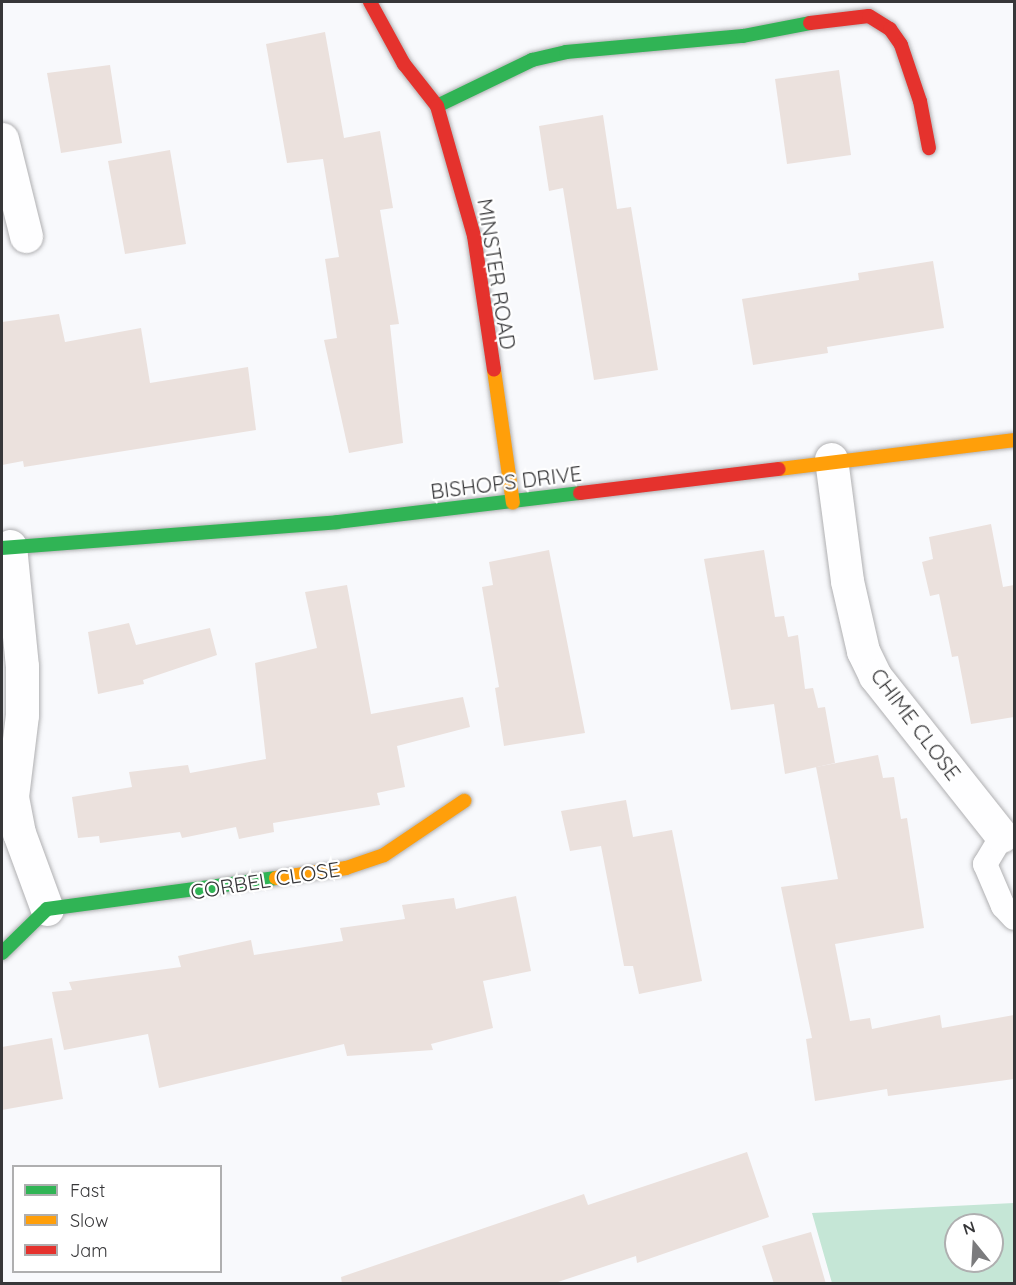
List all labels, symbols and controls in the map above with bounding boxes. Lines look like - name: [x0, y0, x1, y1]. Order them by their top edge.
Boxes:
- street label: MINSTER ROAD: [473, 197, 521, 351]
- street label: BISHOPS DRIVE: [429, 460, 583, 504]
- street label: CHIME CLOSE: [866, 663, 966, 785]
- street label: CORBEL CLOSE: [189, 856, 341, 904]
- legend: [12, 1165, 222, 1273]
- text: Fast: [70, 1179, 105, 1202]
- text: Slow: [70, 1209, 108, 1232]
- north arrow: [944, 1213, 1004, 1273]
- text: N: [960, 1216, 978, 1239]
- text: Jam: [70, 1239, 108, 1262]

